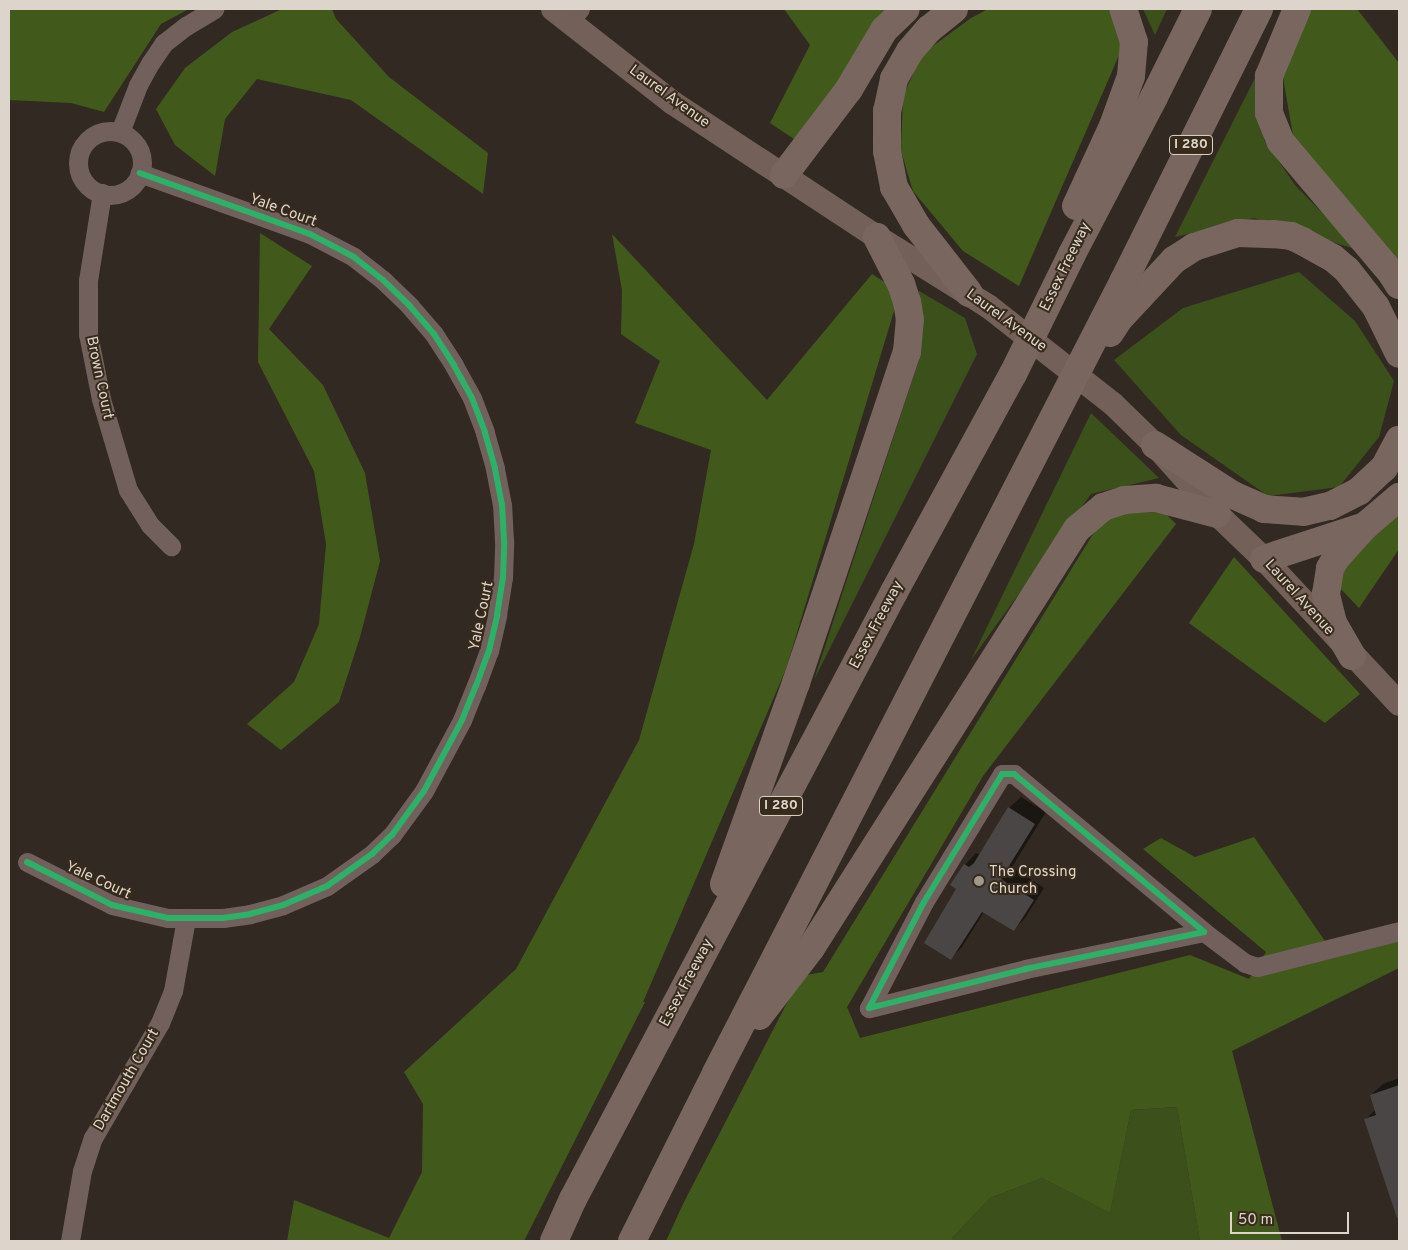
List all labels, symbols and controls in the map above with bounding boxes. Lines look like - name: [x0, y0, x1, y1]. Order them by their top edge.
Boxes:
- street label: Laurel Avenue: [625, 62, 713, 132]
- road number: I 280: [1168, 134, 1214, 156]
- street label: Yale Court: [247, 191, 319, 231]
- street label: Essex Freeway: [1037, 219, 1095, 315]
- street label: Laurel Avenue: [962, 286, 1050, 356]
- street label: Brown Court: [81, 335, 117, 421]
- street label: Laurel Avenue: [1260, 556, 1338, 640]
- street label: Essex Freeway: [846, 578, 908, 672]
- street label: Yale Court: [466, 580, 498, 652]
- road number: I 280: [758, 794, 804, 818]
- street label: Yale Court: [62, 858, 134, 904]
- place label: The Crossing Church: [989, 863, 1076, 898]
- marker: The Crossing Church: [973, 875, 985, 887]
- street label: Essex Freeway: [656, 936, 718, 1030]
- street label: Dartmouth Court: [91, 1026, 163, 1134]
- scale bar: [1233, 1202, 1352, 1234]
- text: 50 m: [1238, 1211, 1273, 1230]

